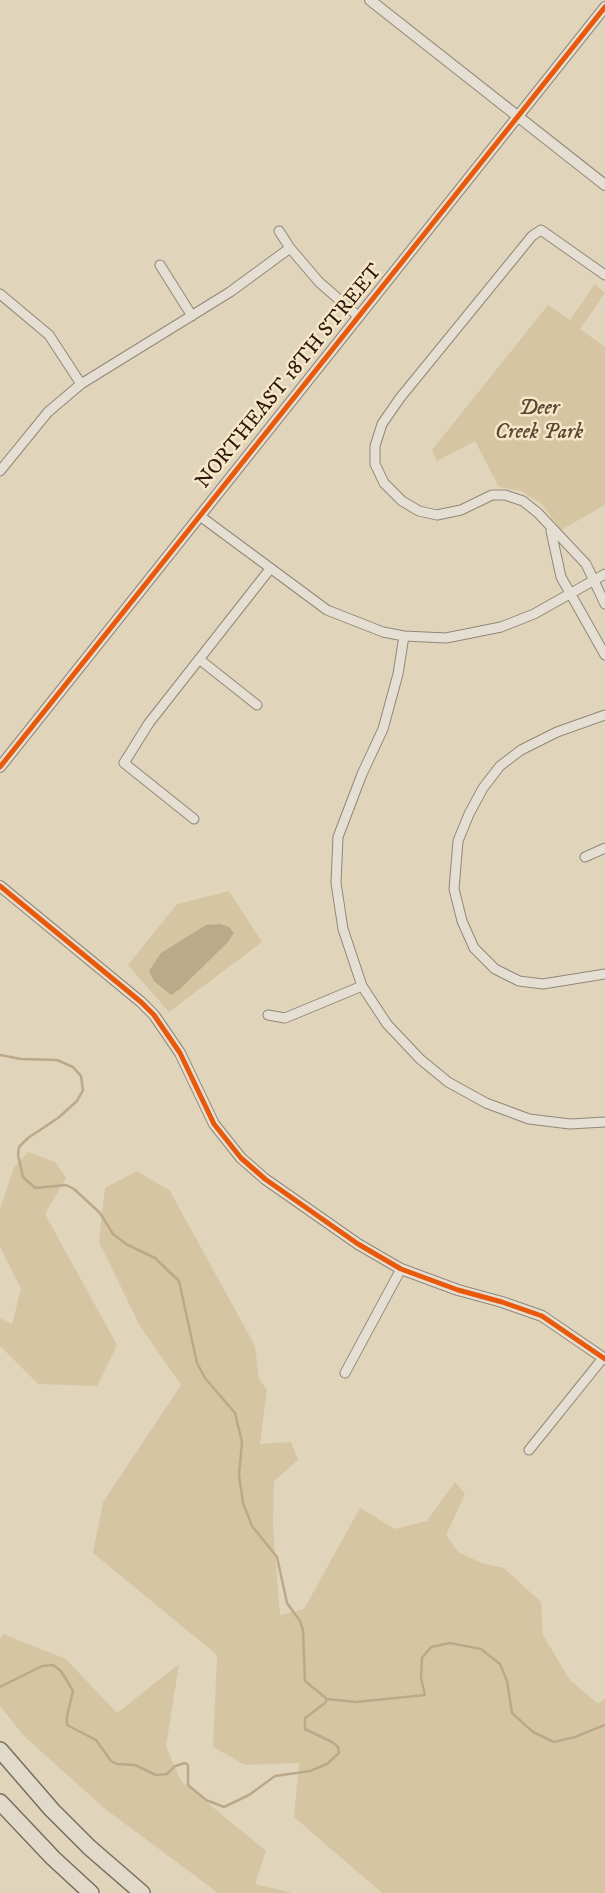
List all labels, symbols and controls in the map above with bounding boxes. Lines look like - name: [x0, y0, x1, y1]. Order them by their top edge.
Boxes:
- street label: NORTHEAST 18TH STREET: [192, 260, 388, 494]
- park label: Deer Creek Park: [495, 397, 583, 447]

